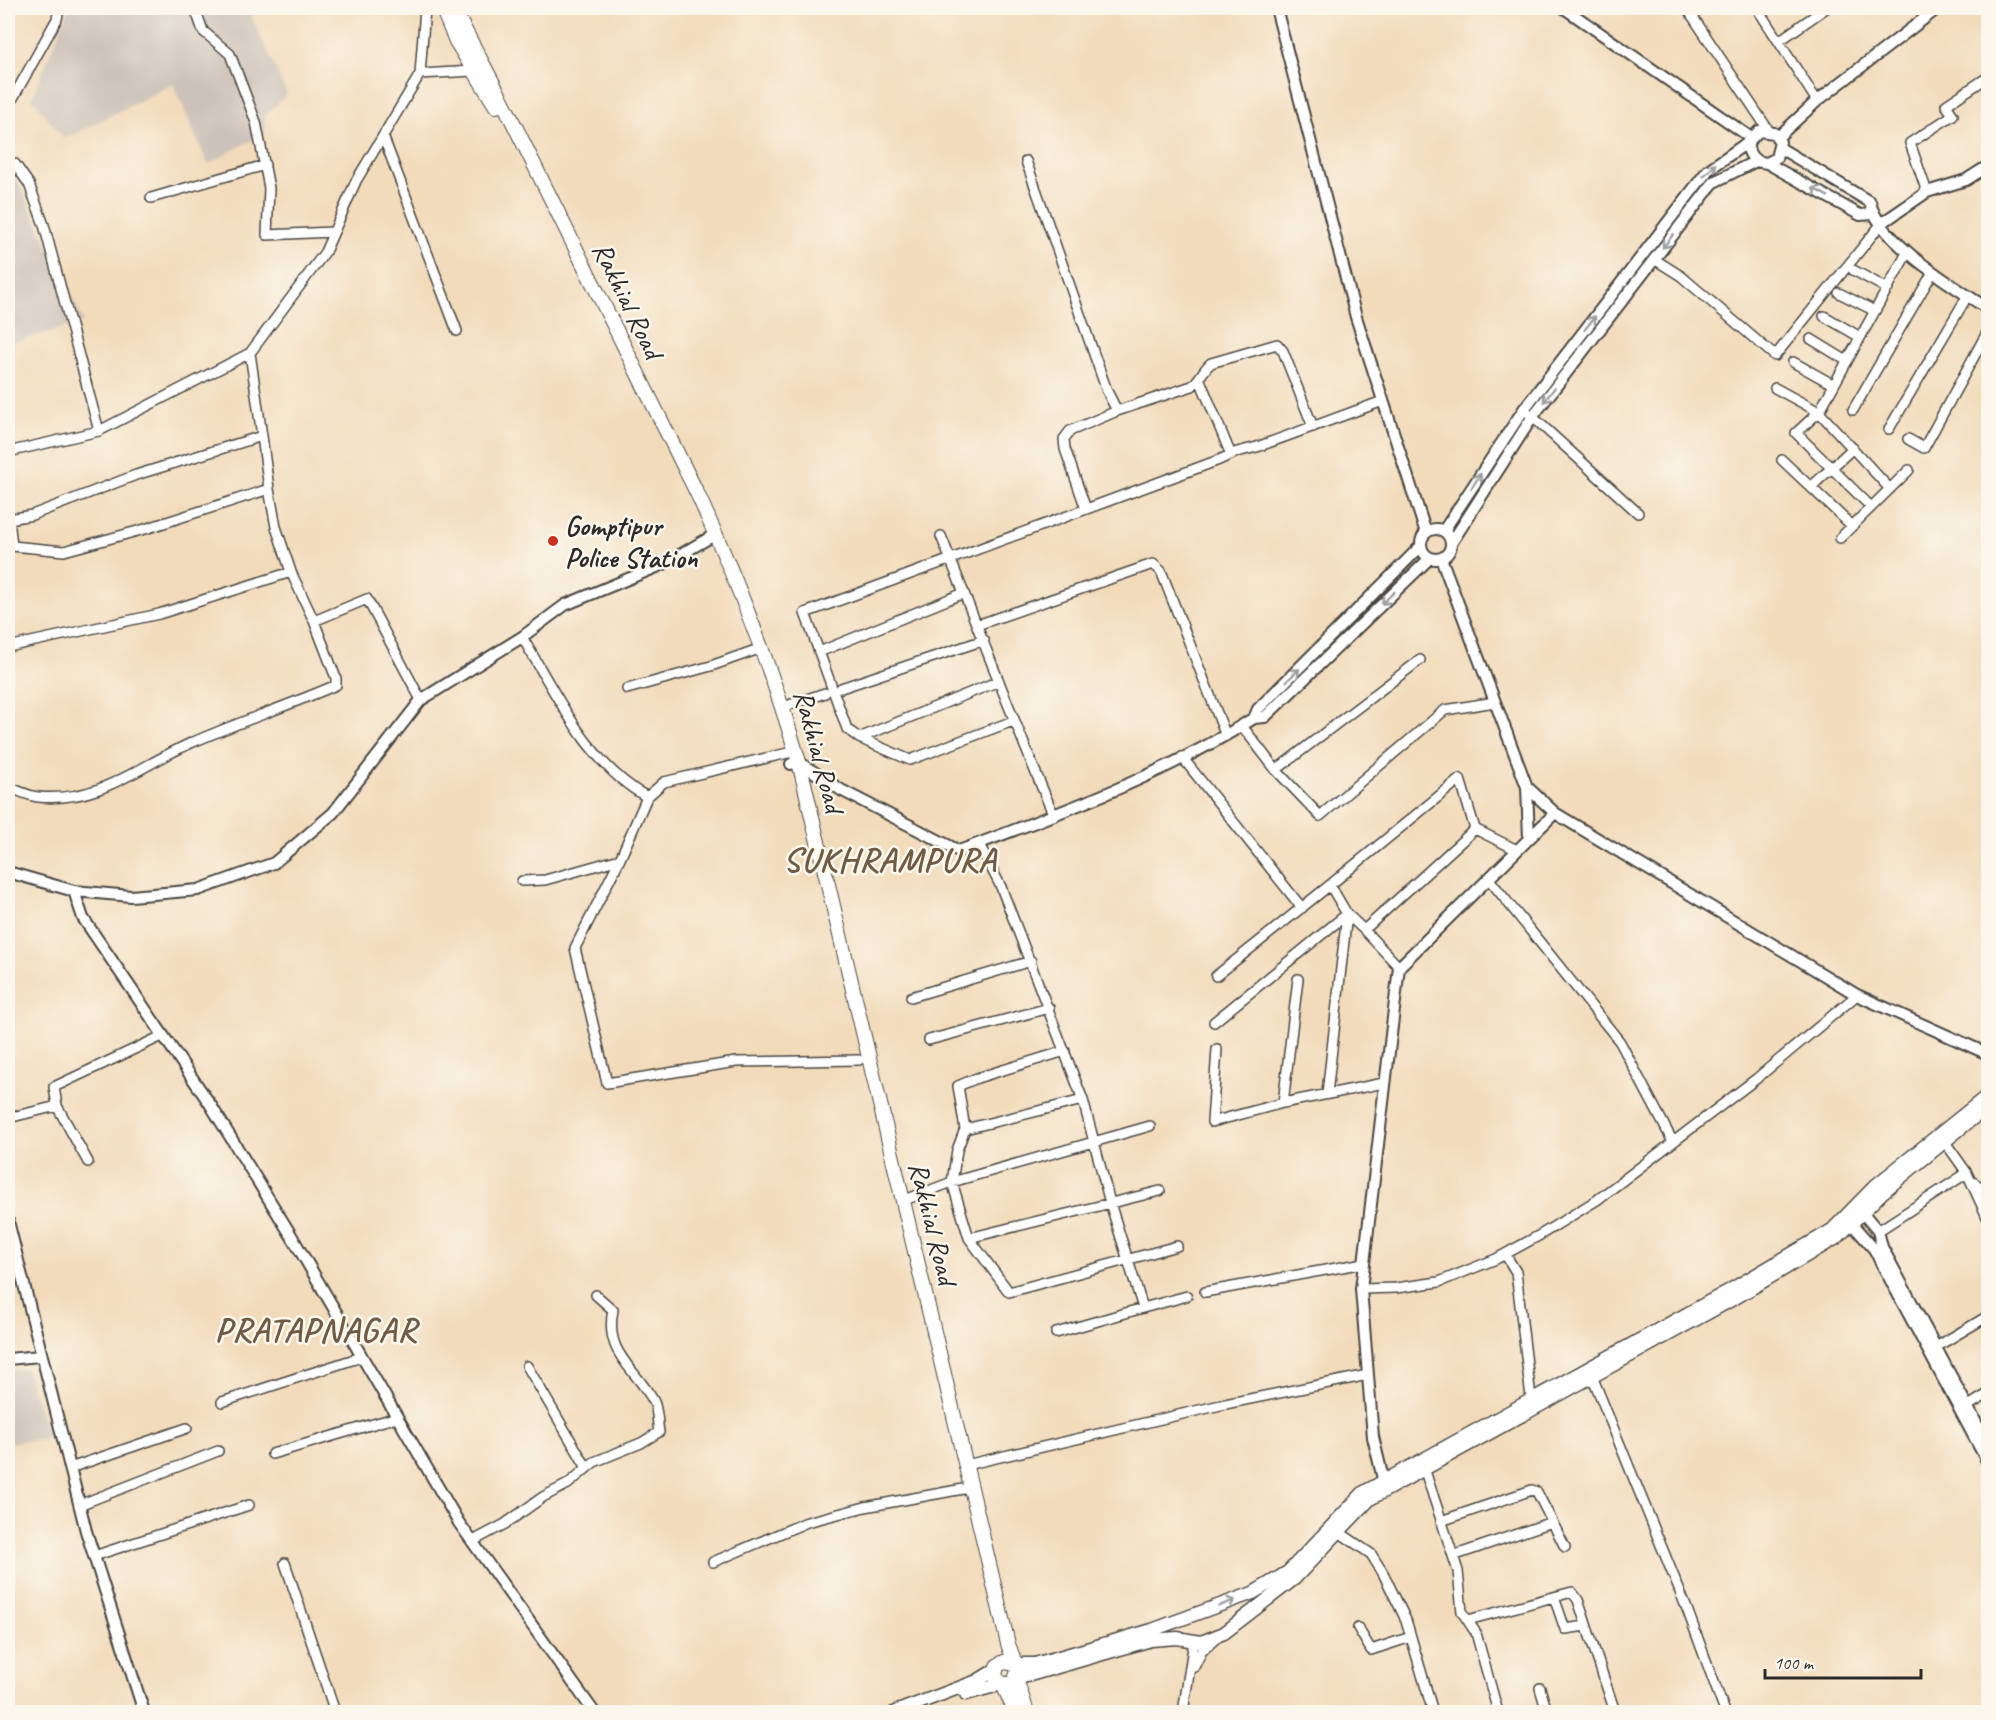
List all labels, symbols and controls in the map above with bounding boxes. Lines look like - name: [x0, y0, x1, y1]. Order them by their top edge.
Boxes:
- one-way arrow: [1703, 163, 1718, 177]
- one-way arrow: [1812, 186, 1829, 198]
- one-way arrow: [1661, 233, 1674, 249]
- street label: Rakhial Road: [585, 236, 673, 367]
- one-way arrow: [1583, 316, 1596, 332]
- one-way arrow: [1543, 387, 1555, 403]
- one-way arrow: [1470, 474, 1482, 490]
- place label: Gomptipur Police Station: [565, 508, 699, 575]
- marker: Gomptipur Police Station: [546, 534, 560, 548]
- one-way arrow: [1381, 591, 1396, 605]
- one-way arrow: [1285, 668, 1300, 682]
- street label: Rakhial Road: [786, 686, 853, 820]
- district label: SUKHRAMPURA: [783, 838, 998, 881]
- street label: Rakhial Road: [901, 1158, 966, 1292]
- district label: PRATAPNAGAR: [215, 1308, 420, 1351]
- one-way arrow: [1217, 1596, 1236, 1607]
- scale bar: [1765, 1642, 1921, 1680]
- text: 100 m: [1774, 1652, 1815, 1674]

